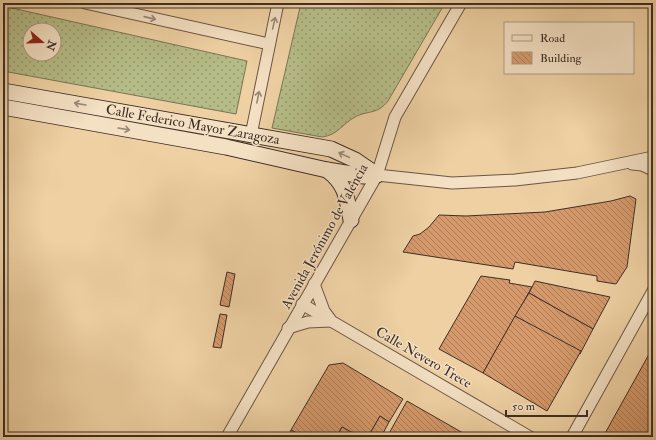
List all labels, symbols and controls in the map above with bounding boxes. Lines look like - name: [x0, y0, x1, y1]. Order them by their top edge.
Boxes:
- one-way arrow: [144, 14, 157, 22]
- one-way arrow: [270, 17, 278, 30]
- north arrow: [22, 22, 62, 62]
- legend: [504, 22, 634, 74]
- text: Road: [540, 31, 565, 46]
- text: N: [43, 37, 59, 53]
- text: Building: [540, 51, 583, 66]
- one-way arrow: [255, 90, 263, 103]
- one-way arrow: [73, 100, 86, 108]
- street label: Calle Federico Mayor Zaragoza: [104, 101, 282, 149]
- one-way arrow: [117, 125, 130, 133]
- one-way arrow: [339, 151, 351, 158]
- street label: Avenida Jerónimo de Valencia: [277, 161, 372, 313]
- street label: Calle Nevero Trece: [373, 323, 475, 392]
- scale bar: [506, 392, 587, 418]
- text: 50 m: [512, 399, 536, 414]

